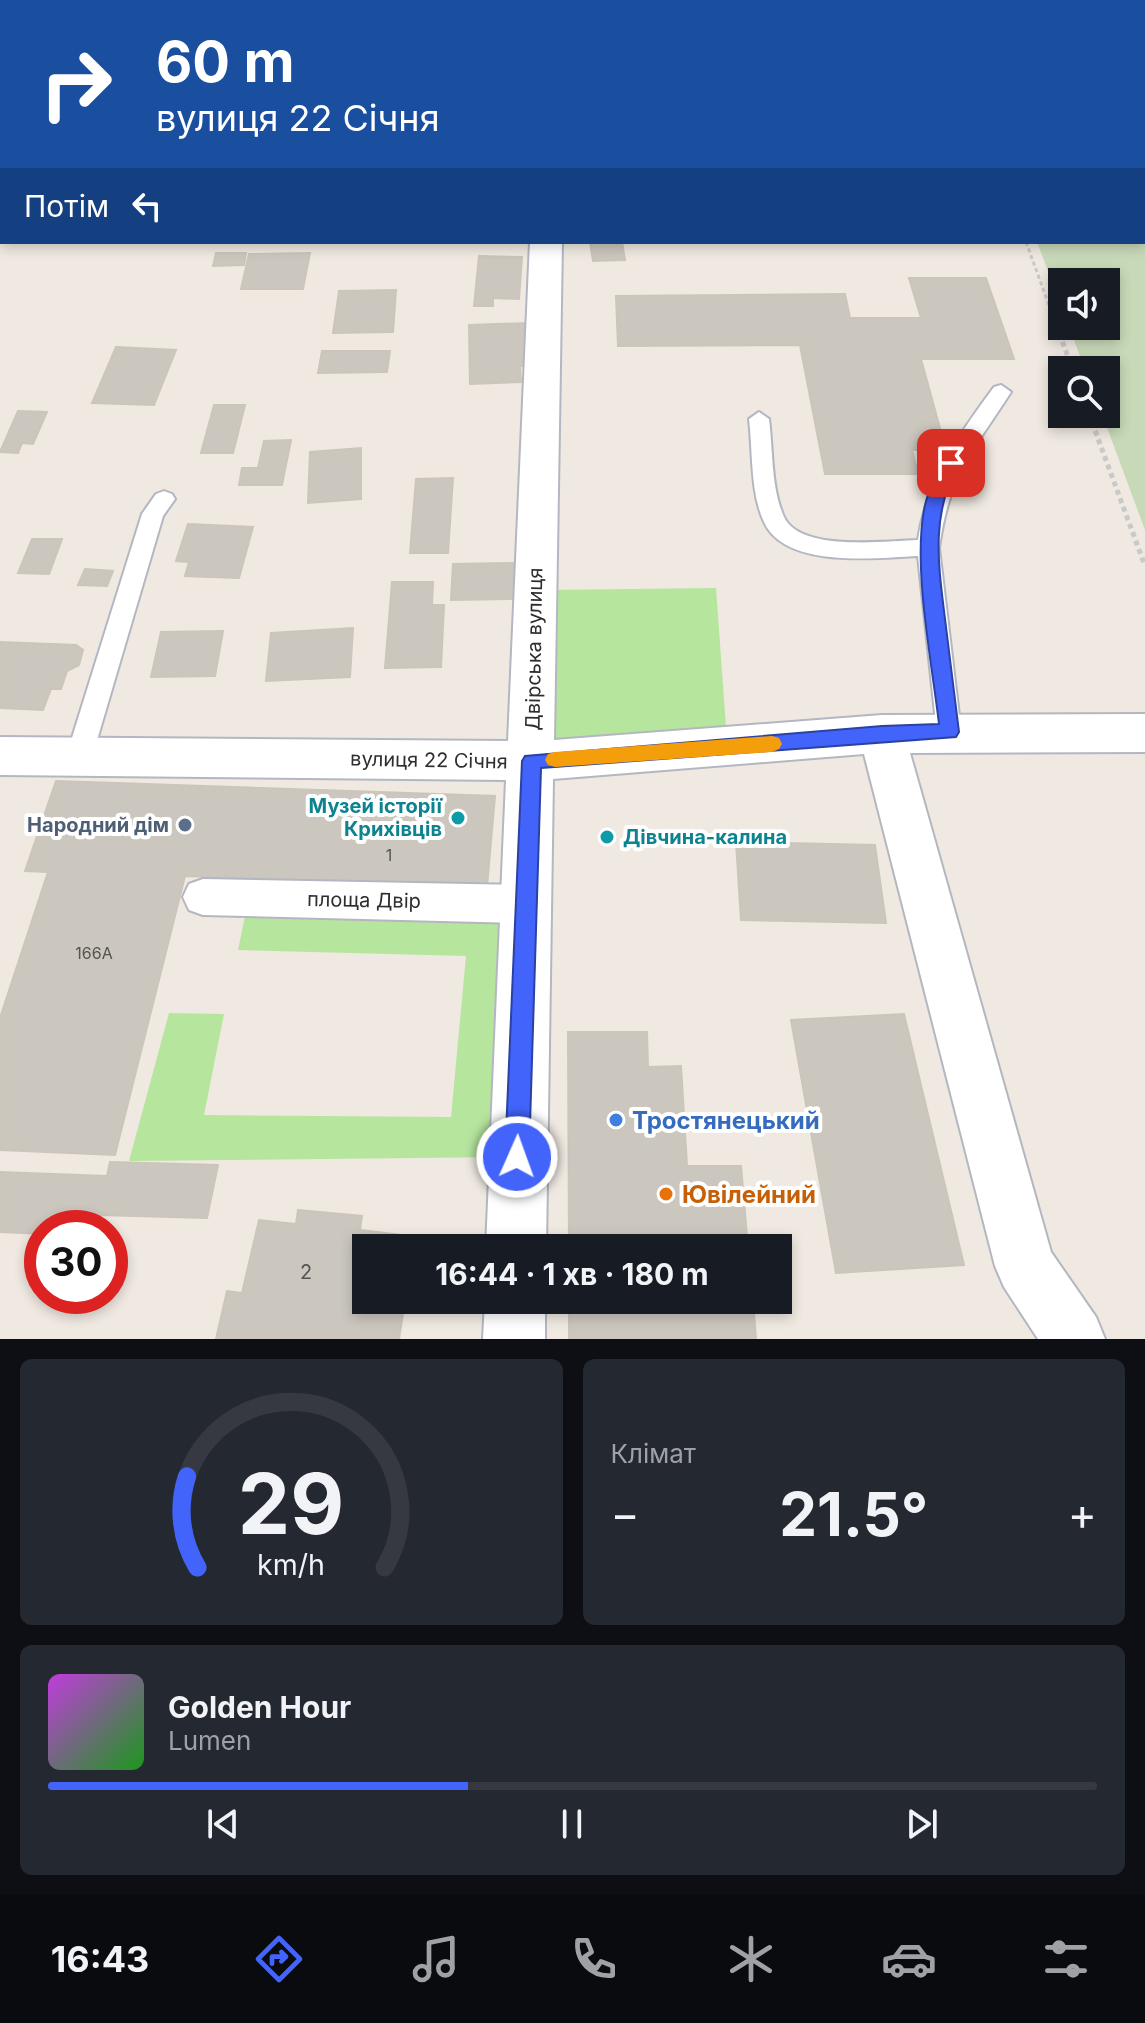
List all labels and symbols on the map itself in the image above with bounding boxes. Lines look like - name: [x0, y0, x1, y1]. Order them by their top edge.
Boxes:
- pin: [917, 429, 985, 497]
- street label: Двірська вулиця: [521, 567, 547, 731]
- street label: вулиця 22 Січня: [350, 747, 508, 773]
- place label: Музей історії Крихівців: [309, 794, 444, 841]
- marker: Музей історії Крихівців: [449, 809, 467, 827]
- place label: Народний дім: [27, 813, 169, 837]
- marker: Народний дім: [176, 816, 194, 834]
- place label: Дівчина-калина: [623, 825, 787, 849]
- marker: Дівчина-калина: [598, 828, 616, 846]
- house number: 1: [386, 845, 392, 865]
- street label: площа Двір: [307, 887, 421, 913]
- house number: 166А: [75, 943, 113, 963]
- place label: Тростянецький: [632, 1106, 820, 1135]
- marker: Тростянецький: [607, 1111, 625, 1129]
- position arrow: [475, 1115, 559, 1199]
- place label: Ювілейний: [682, 1180, 816, 1209]
- marker: Ювілейний: [657, 1185, 675, 1203]
- speed limit sign: 30: [24, 1210, 128, 1314]
- house number: 2: [300, 1260, 312, 1284]

